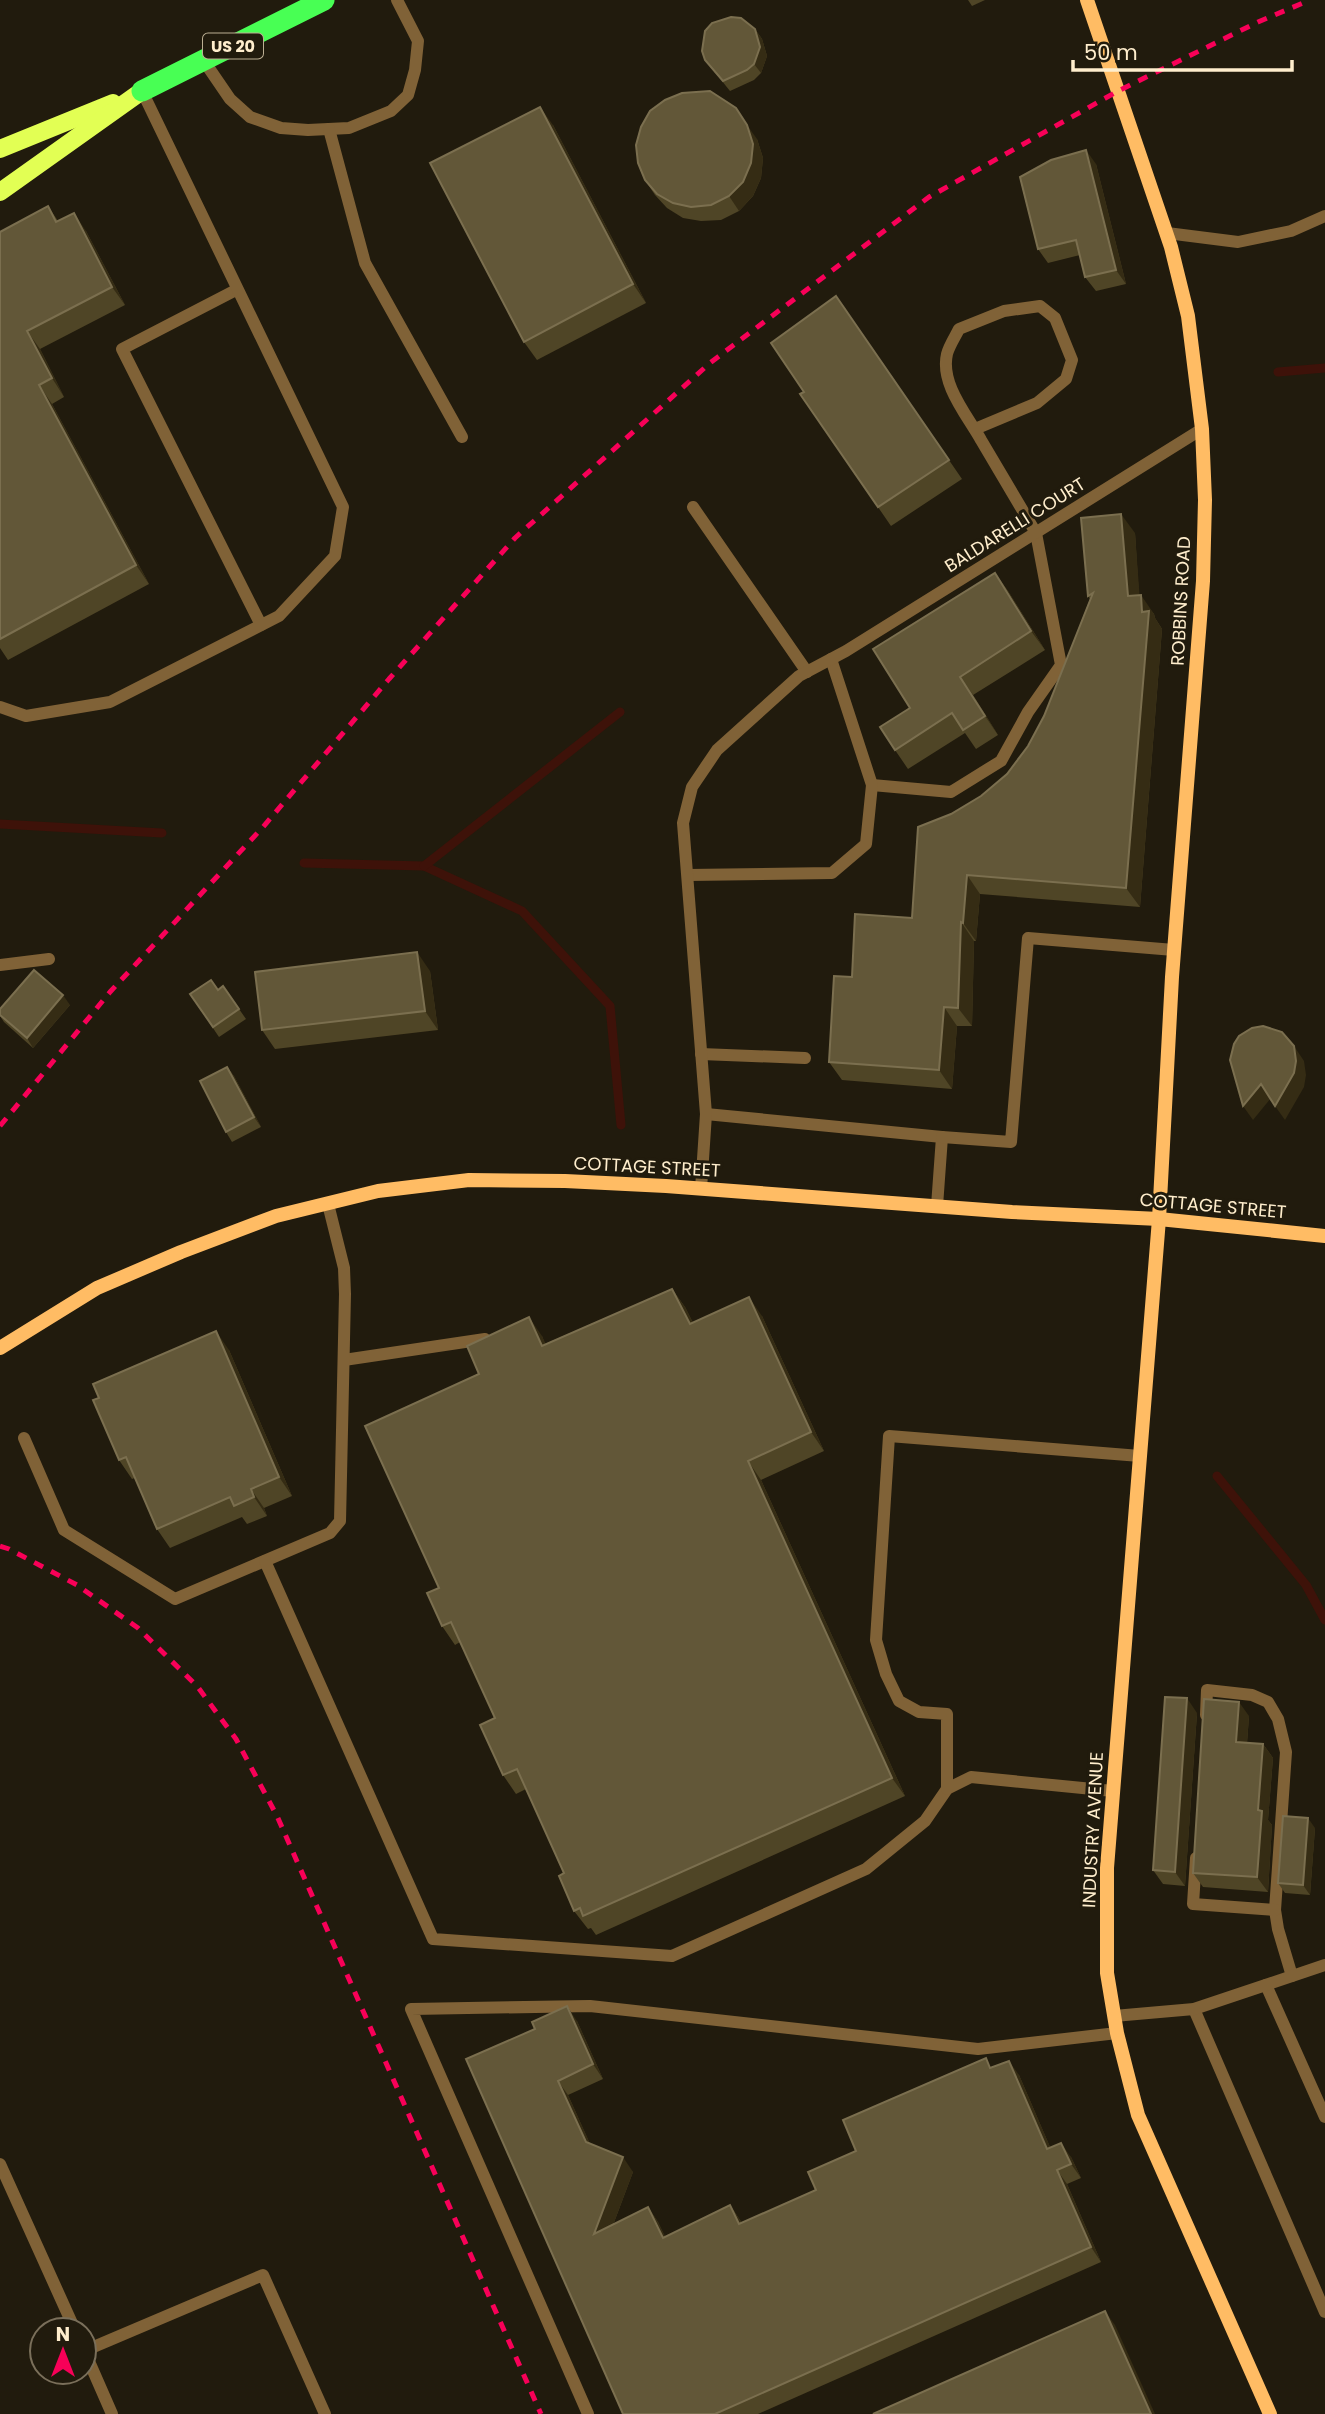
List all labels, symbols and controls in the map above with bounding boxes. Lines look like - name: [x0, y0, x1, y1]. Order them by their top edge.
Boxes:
- scale bar: [1073, 28, 1292, 72]
- road number: US 20: [203, 34, 263, 58]
- text: 50 m: [1084, 38, 1138, 67]
- street label: BALDARELLI COURT: [940, 471, 1090, 578]
- street label: ROBBINS ROAD: [1165, 536, 1196, 666]
- street label: COTTAGE STREET: [573, 1150, 721, 1183]
- street label: COTTAGE STREET: [1139, 1187, 1288, 1224]
- street label: INDUSTRY AVENUE: [1076, 1751, 1109, 1909]
- north arrow: [28, 2316, 98, 2386]
- text: N: [56, 2321, 70, 2348]

